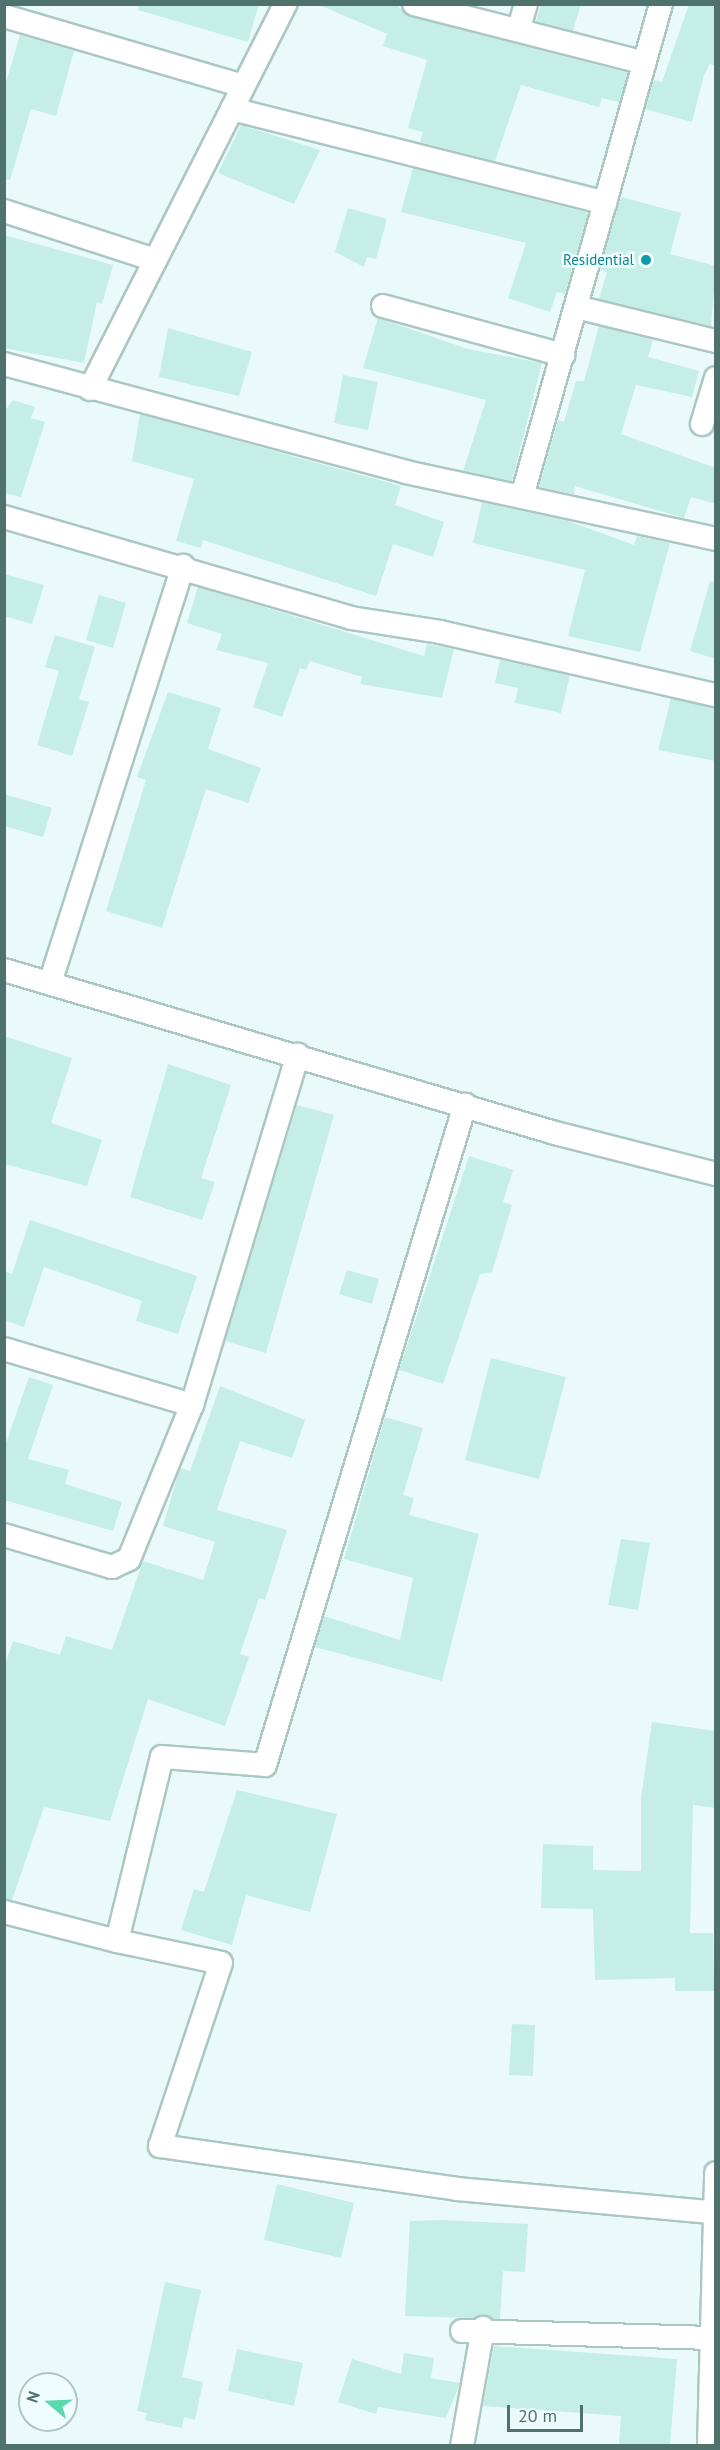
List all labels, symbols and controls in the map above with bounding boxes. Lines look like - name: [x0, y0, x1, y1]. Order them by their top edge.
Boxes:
- place label: Residential: [563, 251, 634, 269]
- marker: Residential: [639, 253, 653, 267]
- north arrow: [18, 2372, 78, 2432]
- text: N: [22, 2389, 44, 2405]
- scale bar: [510, 2393, 586, 2431]
- text: 20 m: [518, 2404, 557, 2427]

